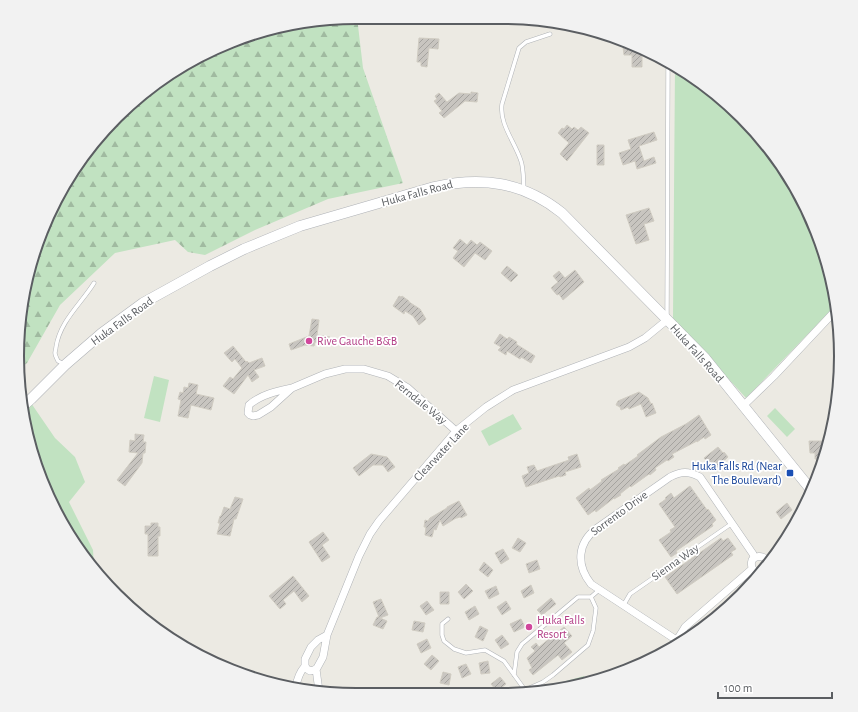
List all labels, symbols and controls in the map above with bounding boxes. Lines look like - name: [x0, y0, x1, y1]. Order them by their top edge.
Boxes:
- street label: Huka Falls Road: [380, 178, 454, 208]
- street label: Huka Falls Road: [89, 295, 155, 347]
- street label: Huka Falls Road: [668, 322, 726, 384]
- place label: Rive Gauche B&B: [317, 335, 397, 347]
- marker: Rive Gauche B&B: [304, 336, 314, 346]
- street label: Ferndale Way: [392, 377, 449, 427]
- street label: Clearwater Lane: [411, 421, 471, 483]
- place label: Huka Falls Rd (Near The Boulevard): [692, 460, 782, 486]
- marker: Huka Falls Rd (Near The Boulevard): [785, 468, 795, 478]
- street label: Sorrento Drive: [588, 488, 650, 538]
- street label: Sienna Way: [649, 541, 701, 583]
- place label: Huka Falls Resort: [537, 614, 585, 640]
- marker: Huka Falls Resort: [524, 622, 534, 632]
- scale bar: [718, 674, 832, 700]
- text: 100 m: [724, 682, 752, 694]

